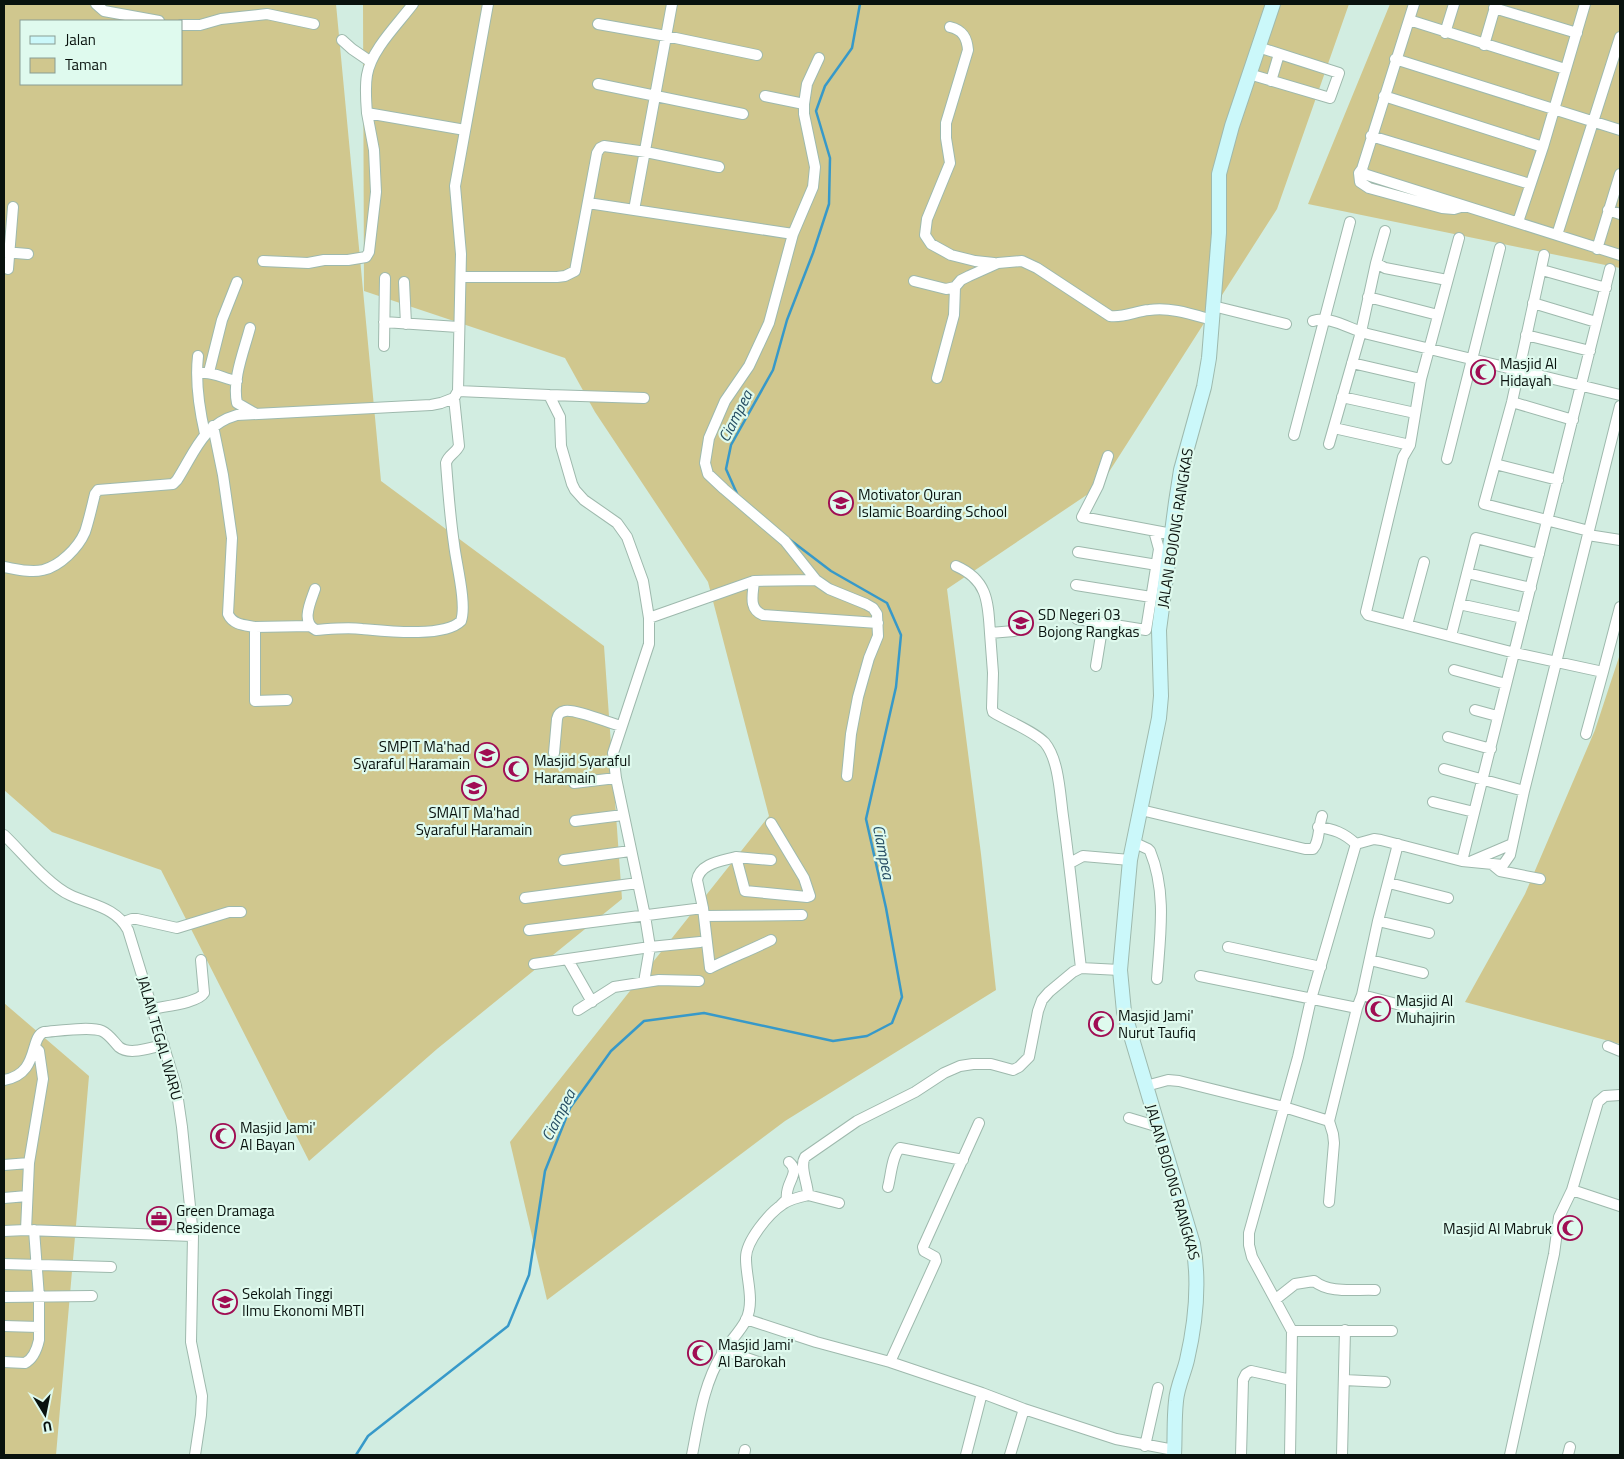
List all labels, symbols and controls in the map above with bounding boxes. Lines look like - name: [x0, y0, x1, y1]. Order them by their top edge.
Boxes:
- legend: [20, 20, 182, 85]
- text: Jalan: [65, 28, 96, 51]
- text: Taman: [65, 53, 107, 76]
- place label: Masjid Al Hidayah: [1500, 352, 1557, 392]
- mosque icon: Masjid Al Hidayah: [1470, 359, 1496, 385]
- water label: Ciampea: [712, 385, 759, 446]
- street label: JALAN BOJONG RANGKAS: [1151, 446, 1199, 610]
- place label: Motivator Quran Islamic Boarding School: [858, 483, 1007, 523]
- school or university icon: Motivator Quran Islamic Boarding School: [828, 490, 854, 516]
- place label: SD Negeri 03 Bojong Rangkas: [1038, 603, 1140, 643]
- school or university icon: SD Negeri 03 Bojong Rangkas: [1008, 610, 1034, 636]
- place label: SMPIT Ma'had Syaraful Haramain: [353, 735, 470, 775]
- school or university icon: SMPIT Ma'had Syaraful Haramain: [474, 742, 500, 768]
- place label: Masjid Syaraful Haramain: [534, 749, 631, 789]
- mosque icon: Masjid Syaraful Haramain: [503, 756, 529, 782]
- school or university icon: SMAIT Ma'had Syaraful Haramain: [461, 775, 487, 801]
- place label: SMAIT Ma'had Syaraful Haramain: [416, 801, 532, 841]
- water label: Ciampea: [867, 823, 901, 882]
- street label: JALAN TEGAL WARU: [131, 973, 189, 1103]
- place label: Masjid Al Muhajirin: [1396, 989, 1455, 1029]
- mosque icon: Masjid Al Muhajirin: [1365, 996, 1391, 1022]
- place label: Masjid Jami' Nurut Taufiq: [1118, 1004, 1196, 1044]
- mosque icon: Masjid Jami' Nurut Taufiq: [1088, 1011, 1114, 1037]
- water label: Ciampea: [535, 1084, 582, 1145]
- street label: JALAN BOJONG RANGKAS: [1140, 1101, 1206, 1263]
- place label: Masjid Jami' Al Bayan: [240, 1116, 316, 1156]
- mosque icon: Masjid Jami' Al Bayan: [210, 1123, 236, 1149]
- place label: Green Dramaga Residence: [176, 1199, 275, 1239]
- office icon: Green Dramaga Residence: [146, 1206, 172, 1232]
- mosque icon: Masjid Al Mabruk: [1557, 1215, 1583, 1241]
- place label: Masjid Al Mabruk: [1443, 1217, 1552, 1240]
- place label: Sekolah Tinggi Ilmu Ekonomi MBTI: [242, 1282, 364, 1322]
- school or university icon: Sekolah Tinggi Ilmu Ekonomi MBTI: [212, 1289, 238, 1315]
- place label: Masjid Jami' Al Barokah: [718, 1333, 794, 1373]
- mosque icon: Masjid Jami' Al Barokah: [687, 1340, 713, 1366]
- north arrow: [20, 1389, 70, 1439]
- text: U: [41, 1416, 54, 1438]

